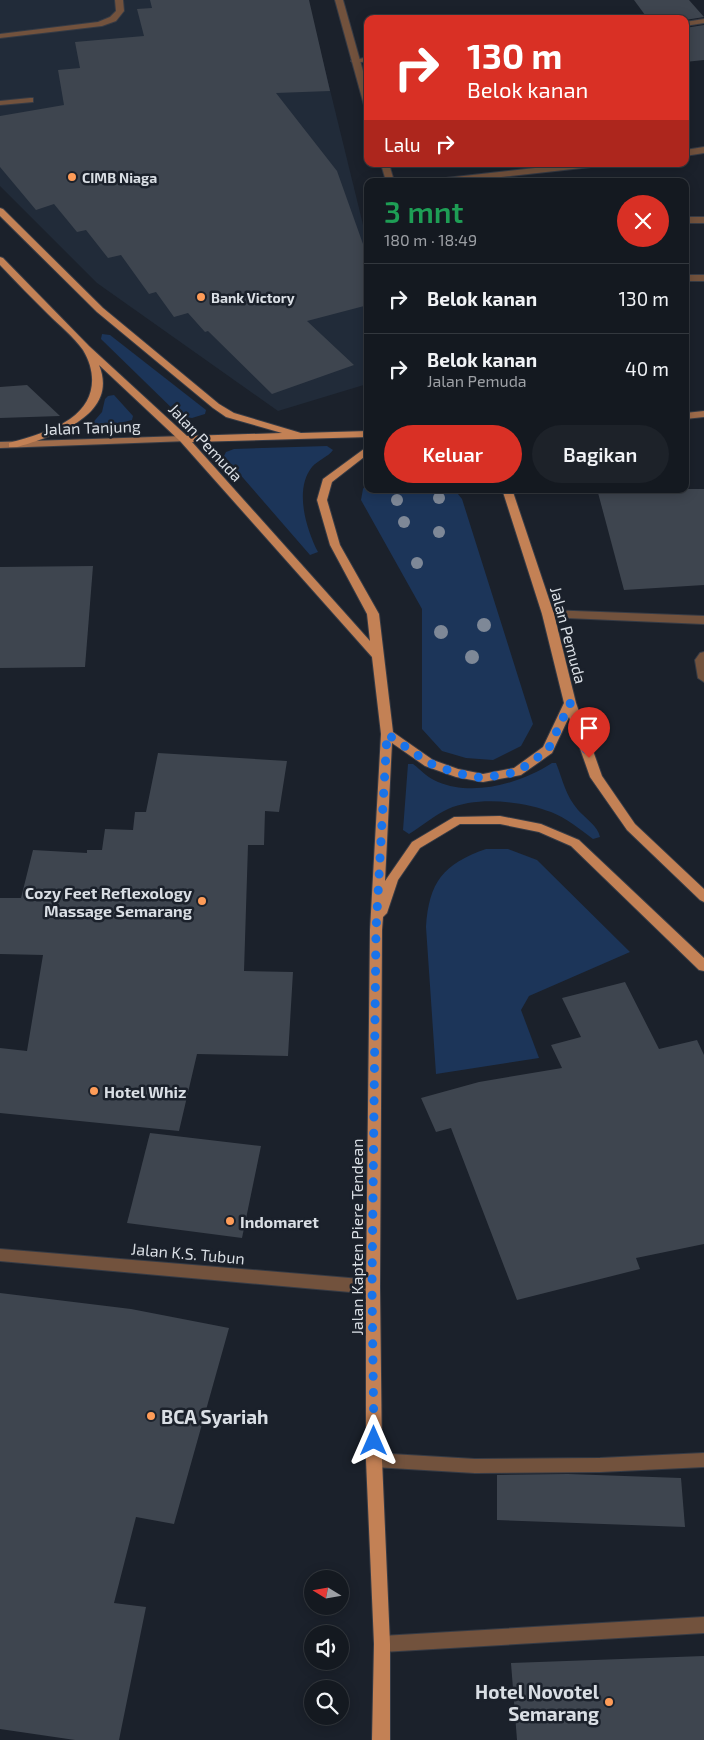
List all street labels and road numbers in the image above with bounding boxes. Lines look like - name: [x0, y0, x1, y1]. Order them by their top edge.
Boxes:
- street label: Jalan Pemuda: [165, 399, 247, 485]
- street label: Jalan Tanjung: [43, 416, 141, 439]
- street label: Jalan Pemuda: [547, 584, 591, 686]
- street label: Jalan Kapten Piere Tendean: [347, 1139, 366, 1335]
- street label: Jalan K.S. Tubun: [130, 1239, 246, 1267]

